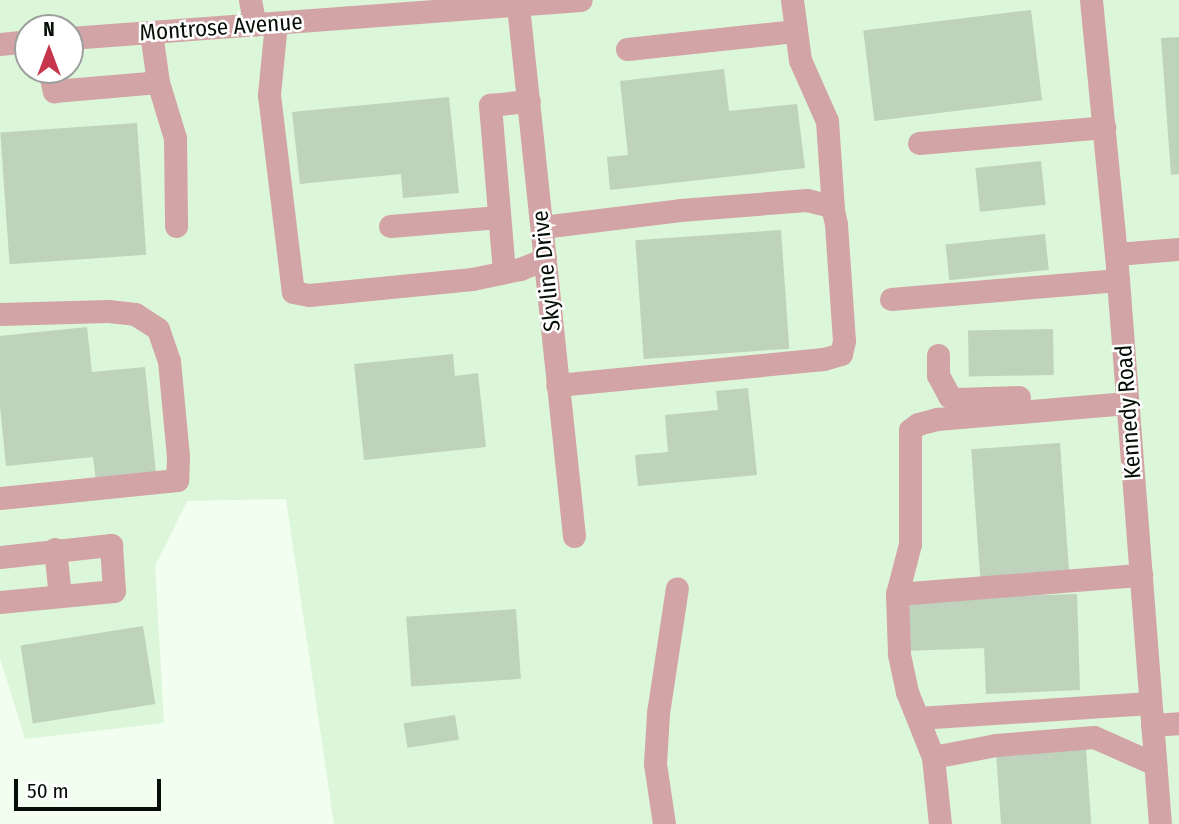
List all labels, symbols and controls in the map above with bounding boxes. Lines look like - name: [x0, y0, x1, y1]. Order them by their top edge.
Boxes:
- street label: Montrose Avenue: [139, 8, 303, 46]
- north arrow: [14, 14, 84, 84]
- text: N: [43, 18, 55, 41]
- street label: Skyline Drive: [526, 209, 566, 333]
- street label: Kennedy Road: [1110, 344, 1146, 480]
- scale bar: [18, 764, 164, 808]
- text: 50 m: [27, 778, 69, 804]

